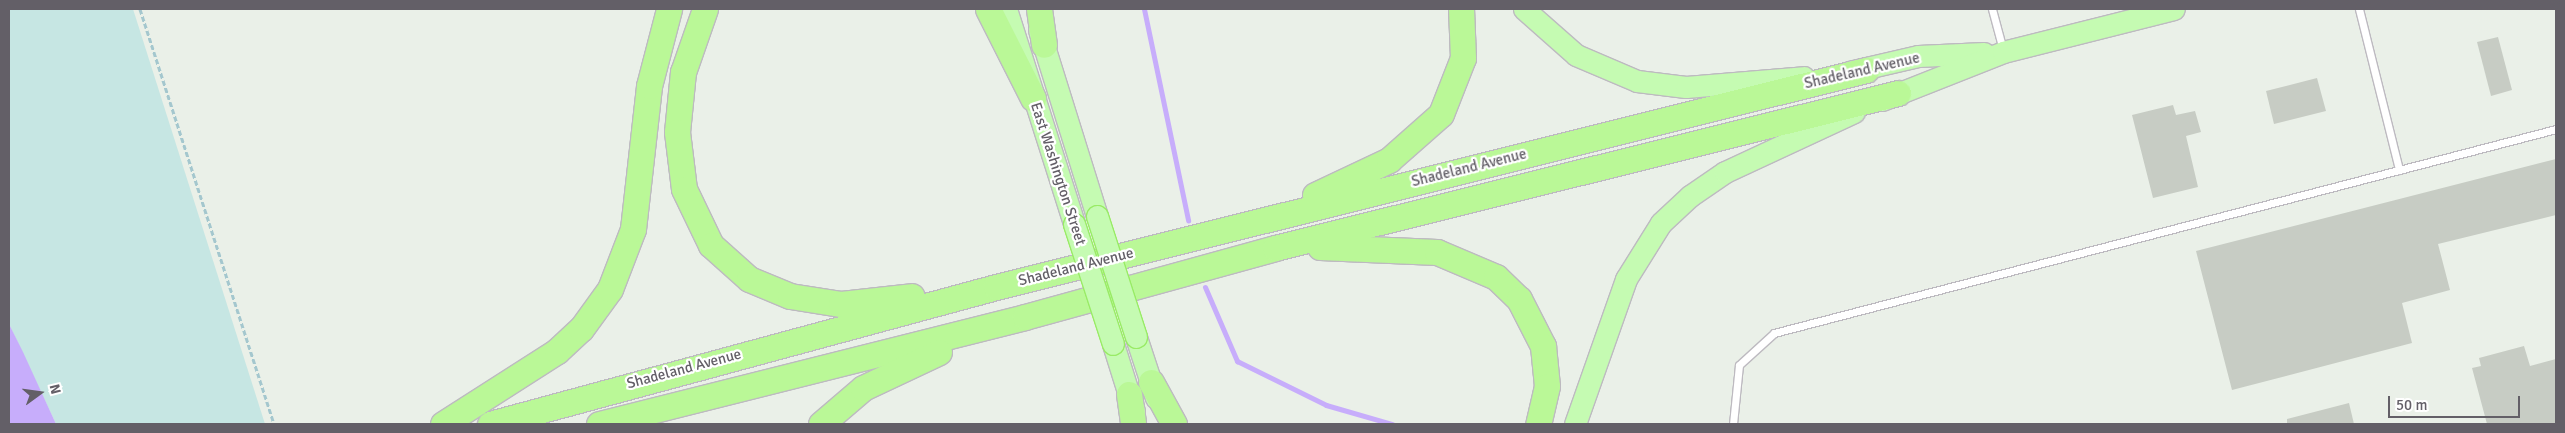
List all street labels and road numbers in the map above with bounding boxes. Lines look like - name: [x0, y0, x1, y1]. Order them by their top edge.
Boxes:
- street label: Shadeland Avenue: [1803, 49, 1921, 93]
- street label: East Washington Street: [1026, 100, 1090, 248]
- street label: Shadeland Avenue: [1410, 145, 1528, 191]
- street label: Shadeland Avenue: [1017, 244, 1135, 290]
- street label: Shadeland Avenue: [625, 345, 743, 393]

